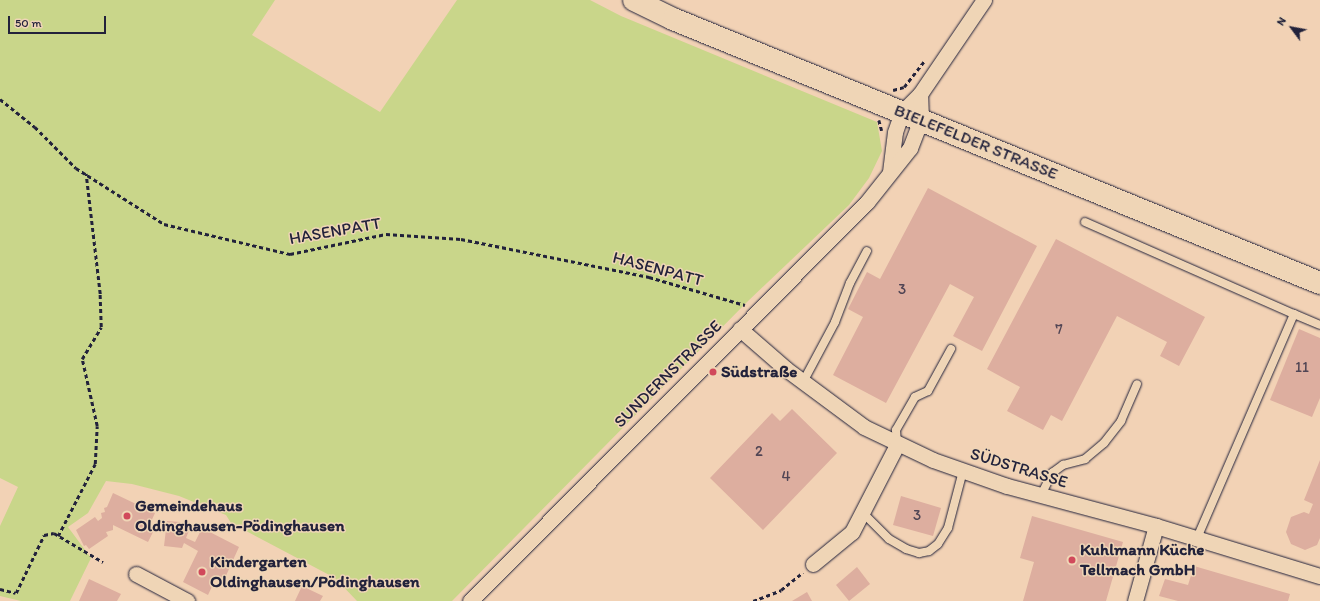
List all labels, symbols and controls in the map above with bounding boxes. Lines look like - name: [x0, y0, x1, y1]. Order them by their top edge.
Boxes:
- scale bar: [10, 8, 108, 34]
- north arrow: [1272, 8, 1312, 48]
- text: N: [1274, 15, 1289, 28]
- text: 50 m: [15, 16, 41, 30]
- street label: BIELEFELDER STRASSE: [891, 100, 1061, 184]
- street label: HASENPATT: [288, 213, 382, 249]
- street label: HASENPATT: [611, 247, 705, 291]
- house number: 3: [898, 281, 906, 299]
- street label: SUNDERNSTRASSE: [610, 316, 726, 432]
- house number: 7: [1055, 321, 1063, 339]
- house number: 11: [1295, 359, 1309, 377]
- place label: Südstraße: [721, 362, 797, 382]
- marker: Südstraße: [708, 367, 718, 377]
- house number: 2: [755, 443, 763, 461]
- street label: SÜDSTRASSE: [968, 444, 1070, 492]
- house number: 4: [781, 468, 791, 486]
- place label: Gemeindehaus Oldinghausen-Pödinghausen: [135, 496, 345, 536]
- house number: 3: [913, 507, 921, 525]
- marker: Gemeindehaus Oldinghausen-Pödinghausen: [122, 511, 132, 521]
- place label: Kuhlmann Küche Tellmach GmbH: [1080, 540, 1204, 580]
- place label: Kindergarten Oldinghausen/Pödinghausen: [210, 552, 420, 592]
- marker: Kuhlmann Küche Tellmach GmbH: [1067, 555, 1077, 565]
- marker: Kindergarten Oldinghausen/Pödinghausen: [197, 567, 207, 577]

